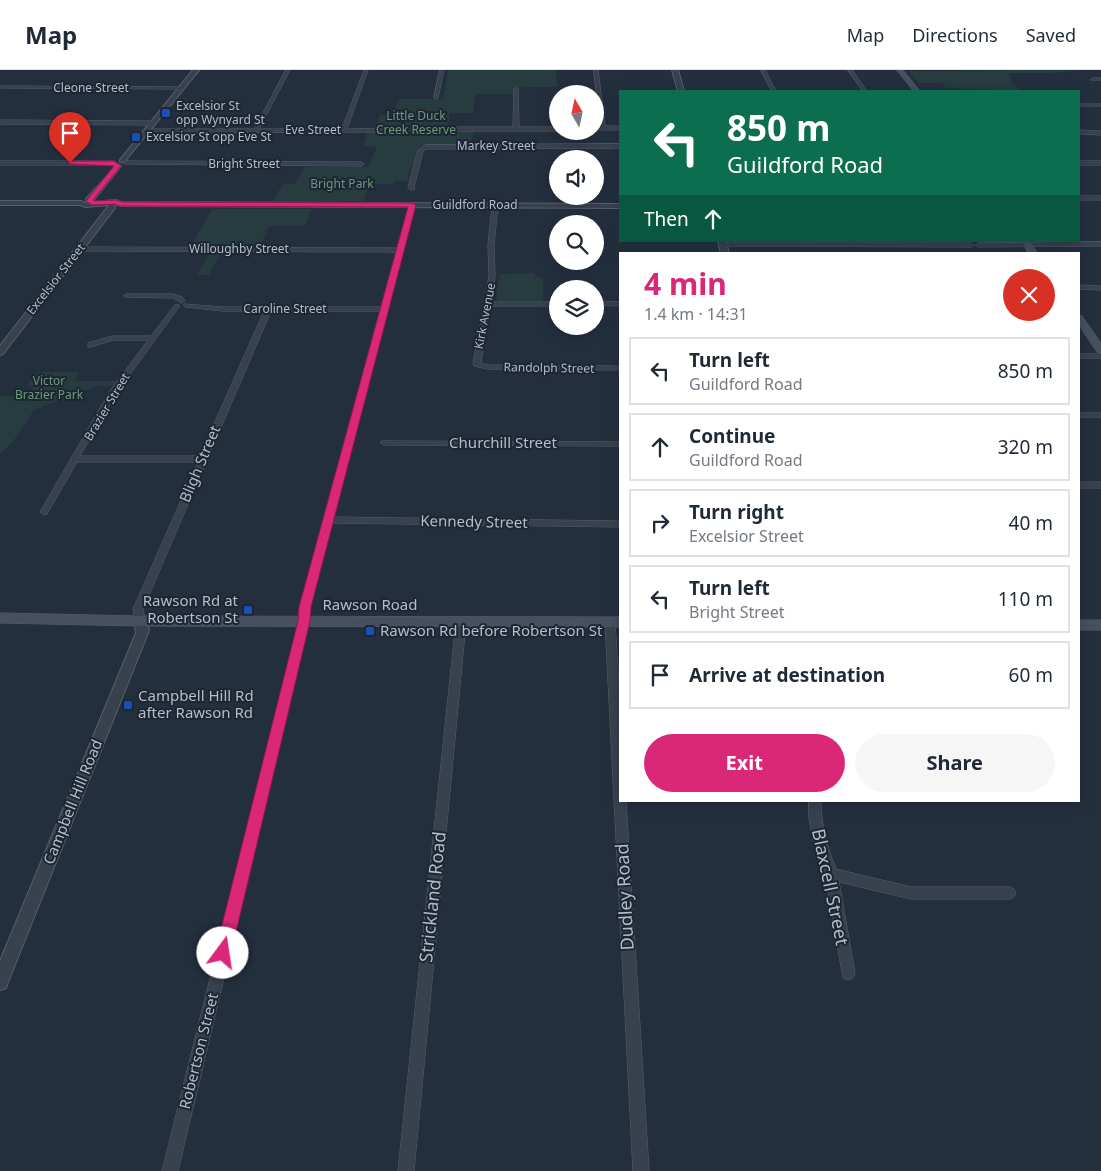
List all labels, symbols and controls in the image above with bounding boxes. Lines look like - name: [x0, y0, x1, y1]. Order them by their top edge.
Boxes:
- text: Map: [25, 18, 77, 51]
- text: Map: [847, 23, 884, 47]
- text: Directions: [912, 23, 998, 47]
- text: Saved: [1026, 23, 1076, 47]
- street label: Cleone Street: [53, 79, 129, 96]
- north arrow: [549, 85, 604, 140]
- map controls: [549, 85, 604, 335]
- place label: Excelsior St opp Wynyard St: [176, 97, 265, 128]
- text: 850 m: [727, 104, 830, 151]
- marker: Excelsior St opp Wynyard St: [160, 107, 172, 119]
- park label: Little Duck Creek Reserve: [376, 107, 456, 138]
- icon: left: [644, 110, 709, 175]
- pin: [49, 112, 91, 163]
- icon: arrive: [56, 119, 84, 147]
- street label: Eve Street: [285, 121, 342, 138]
- place label: Excelsior St opp Eve St: [146, 128, 272, 145]
- marker: Excelsior St opp Eve St: [130, 131, 142, 143]
- street label: Markey Street: [457, 137, 536, 154]
- text: Guildford Road: [727, 149, 883, 179]
- button: sound: [549, 150, 604, 205]
- street label: Bright Street: [208, 155, 280, 172]
- park label: Bright Park: [310, 175, 374, 192]
- street label: Guildford Road: [432, 196, 518, 213]
- icon: ahead: [699, 205, 727, 233]
- text: Then: [644, 206, 689, 232]
- button: search: [549, 215, 604, 270]
- street label: Excelsior Street: [22, 239, 89, 318]
- street label: Willoughby Street: [189, 240, 290, 257]
- text: 4 min: [644, 263, 727, 304]
- button: close: [1003, 269, 1055, 321]
- button: layers: [549, 280, 604, 335]
- street label: Kirk Avenue: [470, 281, 499, 350]
- street label: Caroline Street: [243, 300, 327, 317]
- text: 1.4 km · 14:31: [644, 303, 748, 325]
- text: Turn left: [689, 347, 770, 373]
- icon: left: [646, 357, 674, 385]
- street label: Randolph Street: [503, 358, 595, 377]
- text: 850 m: [998, 358, 1053, 384]
- street label: Brazier Street: [80, 369, 134, 444]
- park label: Victor Brazier Park: [15, 372, 84, 403]
- text: Guildford Road: [689, 373, 803, 395]
- street label: Bligh Street: [174, 422, 224, 505]
- text: Continue: [689, 423, 775, 449]
- street label: Churchill Street: [449, 432, 557, 452]
- icon: ahead: [646, 433, 674, 461]
- text: 320 m: [998, 434, 1053, 460]
- text: Guildford Road: [689, 449, 803, 471]
- text: Turn right: [689, 499, 784, 525]
- icon: right: [646, 509, 674, 537]
- street label: Kennedy Street: [420, 510, 528, 532]
- text: 40 m: [1009, 510, 1053, 536]
- text: Excelsior Street: [689, 525, 804, 547]
- text: Turn left: [689, 575, 770, 601]
- icon: left: [646, 585, 674, 613]
- text: 110 m: [998, 586, 1053, 612]
- place label: Rawson Rd at Robertson St: [143, 590, 239, 627]
- street label: Rawson Road: [322, 594, 418, 614]
- text: Bright Street: [689, 601, 784, 623]
- marker: Rawson Rd at Robertson St: [242, 604, 254, 616]
- place label: Rawson Rd before Robertson St: [380, 620, 603, 640]
- marker: Rawson Rd before Robertson St: [364, 625, 376, 637]
- icon: arrive: [646, 661, 674, 689]
- text: Arrive at destination: [689, 662, 885, 688]
- text: 60 m: [1009, 662, 1053, 688]
- place label: Campbell Hill Rd after Rawson Rd: [138, 685, 254, 722]
- marker: Campbell Hill Rd after Rawson Rd: [122, 699, 134, 711]
- button: Exit: [644, 734, 845, 792]
- button: Share: [855, 734, 1055, 792]
- street label: Campbell Hill Road: [38, 736, 106, 867]
- street label: Blaxcell Street: [807, 826, 855, 948]
- street label: Strickland Road: [413, 830, 451, 964]
- street label: Dudley Road: [609, 843, 639, 951]
- position arrow: [196, 926, 248, 978]
- street label: Robertson Street: [174, 990, 222, 1111]

